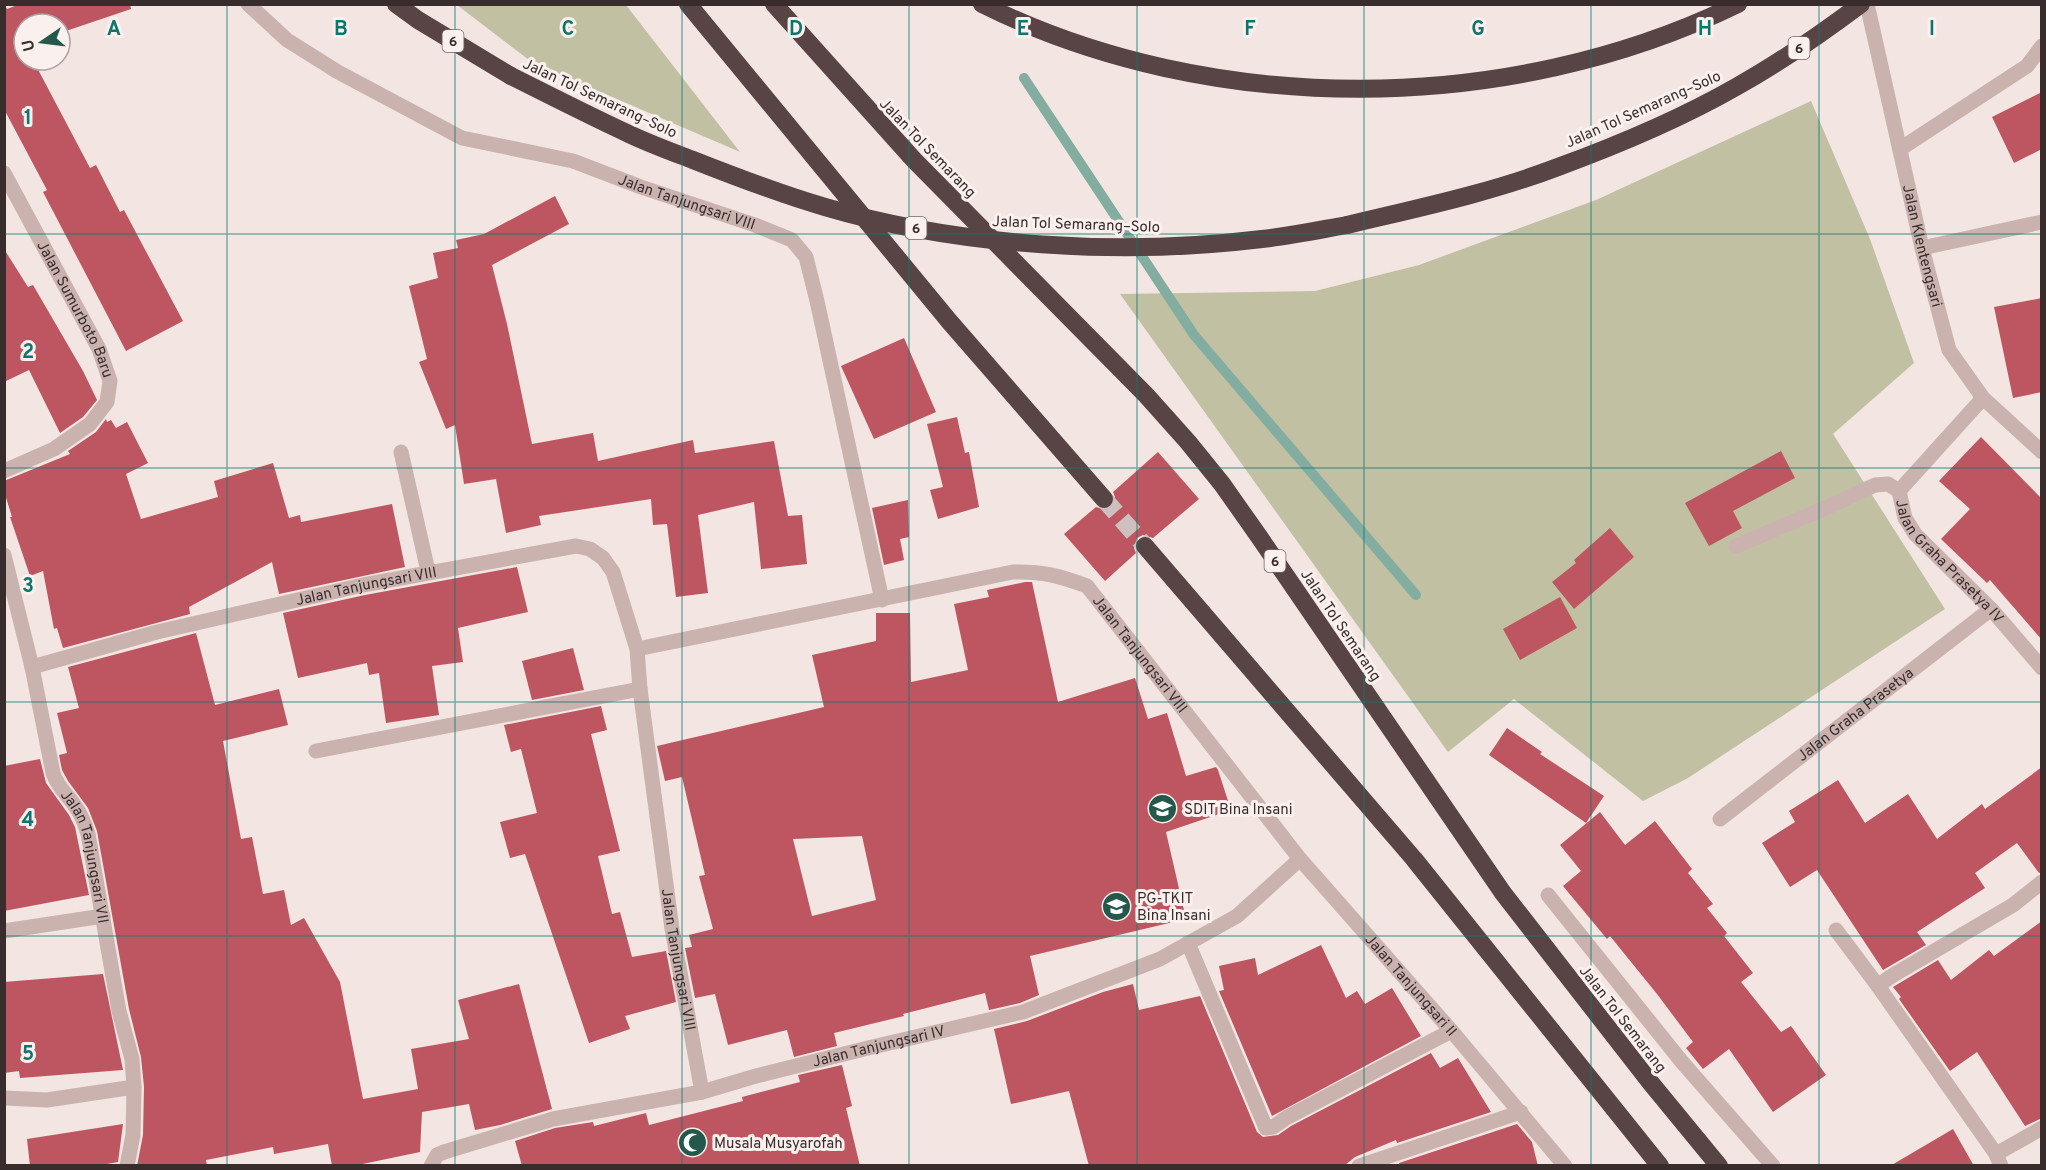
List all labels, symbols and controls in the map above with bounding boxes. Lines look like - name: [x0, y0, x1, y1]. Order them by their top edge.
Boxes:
- north arrow: [12, 12, 72, 72]
- text: A: [107, 17, 121, 43]
- text: B: [334, 17, 348, 43]
- text: C: [562, 17, 574, 43]
- text: D: [789, 17, 803, 43]
- text: E: [1017, 17, 1029, 43]
- text: F: [1244, 17, 1256, 43]
- text: G: [1471, 17, 1485, 43]
- text: H: [1698, 17, 1712, 43]
- text: I: [1929, 17, 1935, 43]
- road number: 6: [442, 30, 464, 52]
- text: U: [18, 37, 40, 53]
- road number: 6: [1788, 37, 1810, 59]
- street label: Jalan Tol Semarang–Solo: [519, 55, 680, 143]
- street label: Jalan Tol Semarang–Solo: [1563, 68, 1724, 153]
- street label: Jalan Tol Semarang: [875, 95, 979, 203]
- text: 1: [24, 106, 32, 132]
- street label: Jalan Tanjungsari VIII: [615, 171, 757, 235]
- street label: Jalan Klentengsari: [1897, 183, 1945, 310]
- street label: Jalan Tol Semarang–Solo: [992, 213, 1160, 238]
- road number: 6: [906, 217, 926, 239]
- street label: Jalan Sumurboto Baru: [32, 238, 116, 381]
- text: 2: [22, 340, 34, 366]
- street label: Jalan Graha Prasetya IV: [1890, 498, 2007, 628]
- road number: 6: [1264, 550, 1286, 572]
- street label: Jalan Tanjungsari VIII: [294, 564, 439, 611]
- street label: Jalan Tol Semarang: [1295, 566, 1384, 686]
- text: 3: [22, 574, 34, 600]
- street label: Jalan Tanjungsari VIII: [1087, 592, 1191, 717]
- street label: Jalan Graha Prasetya: [1794, 664, 1918, 767]
- street label: Jalan Tanjungsari VII: [55, 787, 111, 925]
- school or university icon: SDIT Bina Insani: [1147, 793, 1179, 825]
- place label: SDIT Bina Insani: [1184, 801, 1293, 820]
- text: 4: [22, 808, 34, 834]
- street label: Jalan Tanjungsari VIII: [656, 888, 699, 1032]
- place label: PG-TKIT Bina Insani: [1137, 890, 1210, 926]
- school or university icon: PG-TKIT Bina Insani: [1100, 891, 1132, 923]
- street label: Jalan Tanjungsari II: [1360, 931, 1460, 1041]
- street label: Jalan Tol Semarang: [1574, 962, 1670, 1077]
- street label: Jalan Tanjungsari IV: [811, 1022, 947, 1073]
- text: 5: [22, 1042, 34, 1068]
- mosque icon: Musala Musyarofah: [677, 1127, 709, 1159]
- place label: Musala Musyarofah: [714, 1135, 843, 1154]

